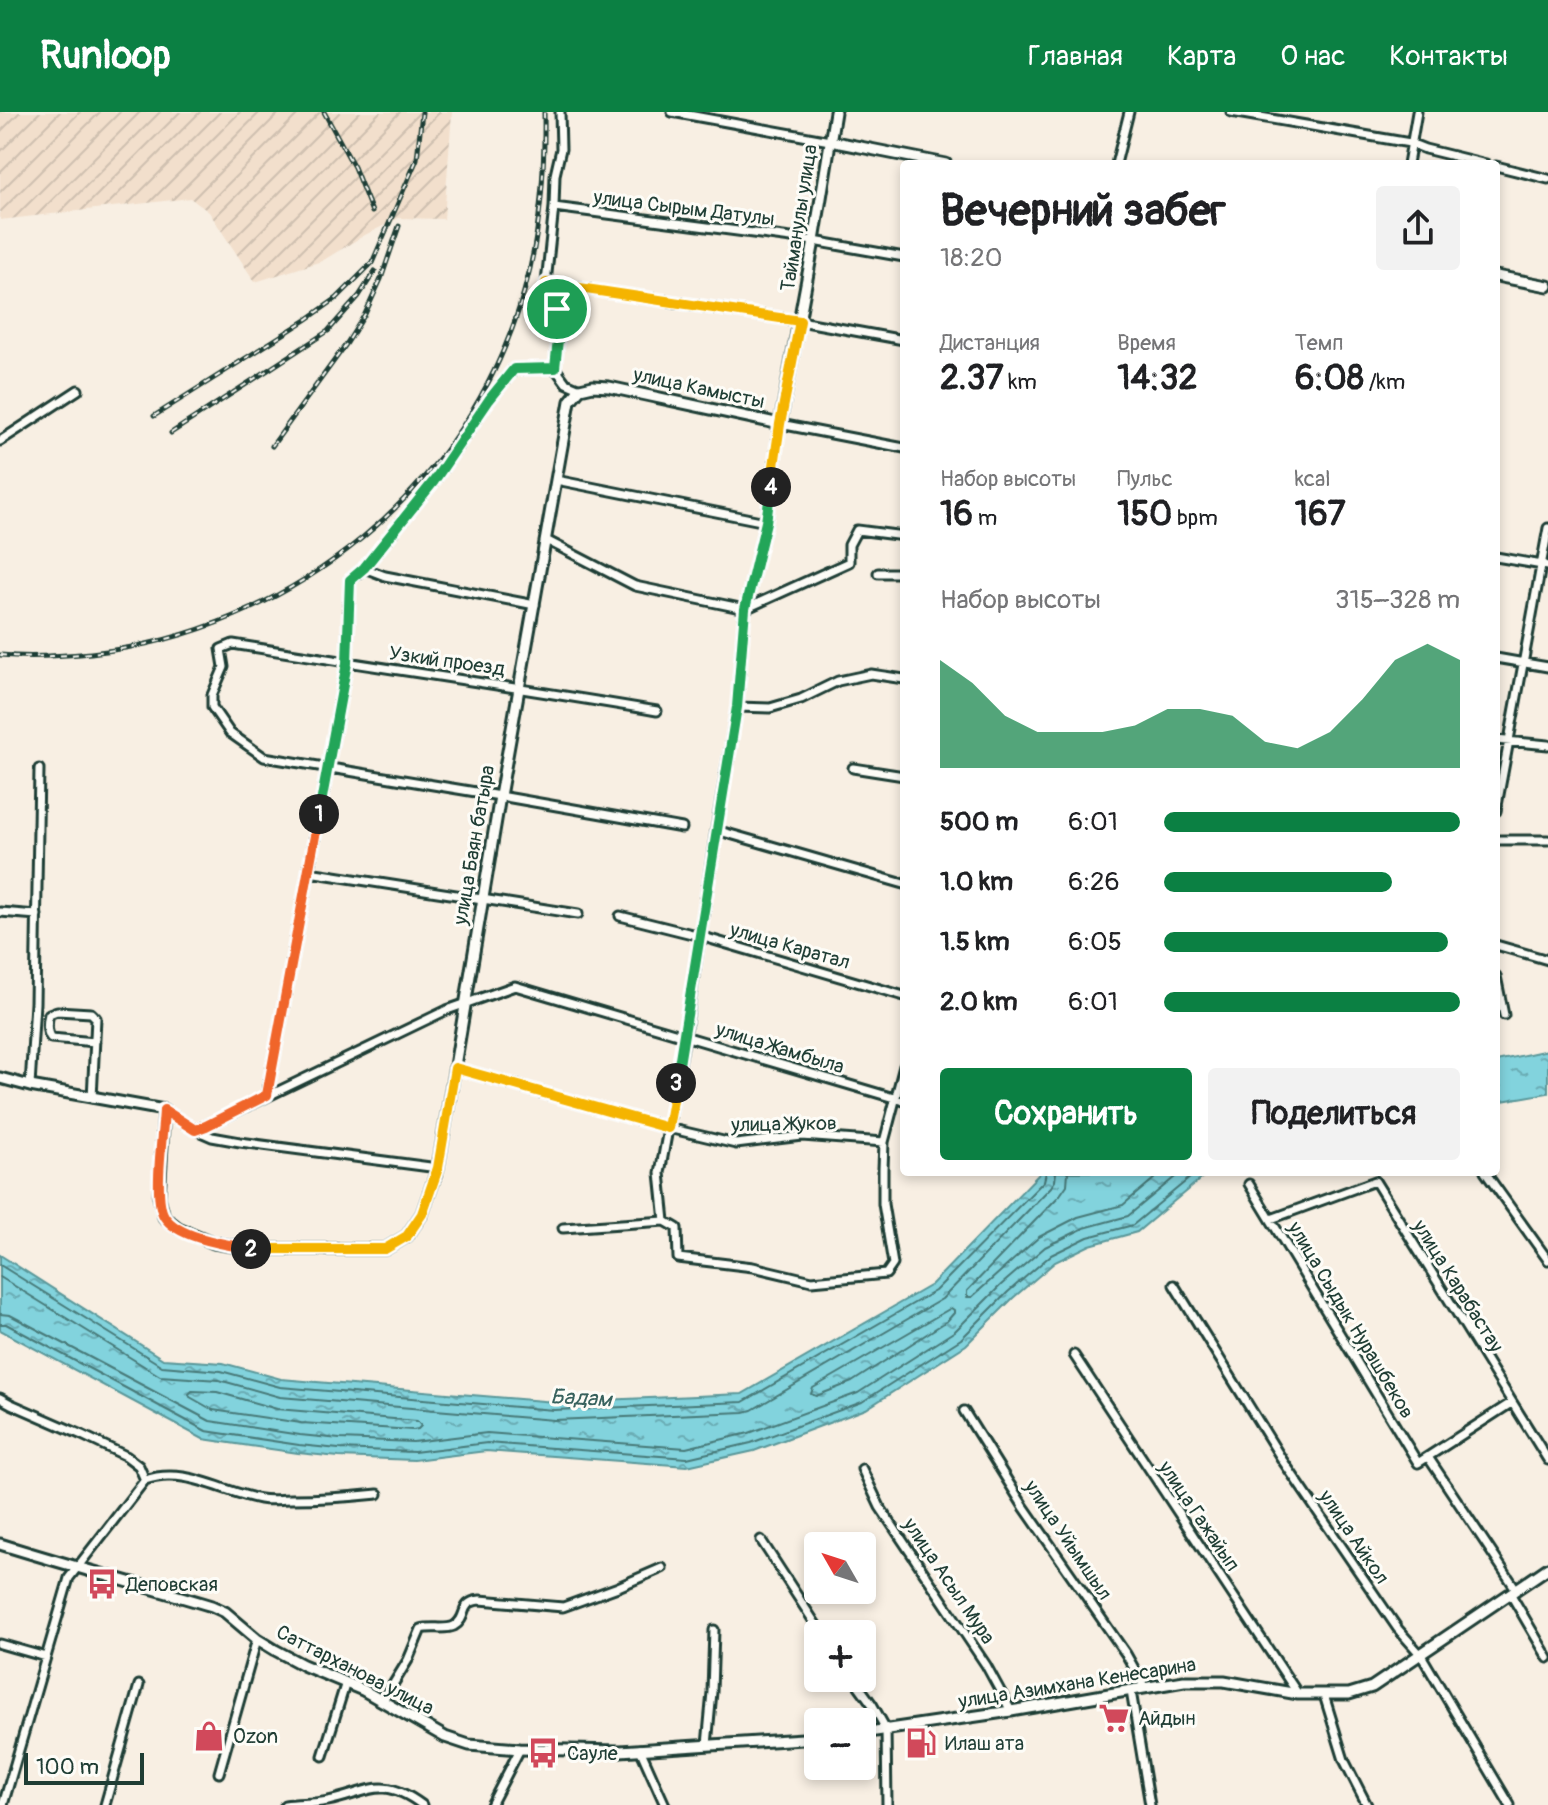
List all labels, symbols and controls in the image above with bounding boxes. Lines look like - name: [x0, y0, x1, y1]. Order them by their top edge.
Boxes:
- text: Runloop: [40, 32, 171, 80]
- text: Главная: [1028, 39, 1123, 74]
- text: Карта: [1167, 39, 1236, 74]
- text: О нас: [1280, 39, 1345, 74]
- text: Контакты: [1389, 39, 1508, 74]
- street label: Тайманулы улица: [775, 143, 823, 293]
- street label: улица Сырым Датулы: [591, 184, 776, 232]
- text: Вечерний забег: [940, 184, 1226, 239]
- button: share: [1376, 186, 1460, 270]
- text: 18:20: [940, 242, 1003, 274]
- pin: [523, 275, 591, 343]
- icon: arrive: [535, 287, 579, 331]
- text: Дистанция: [940, 329, 1040, 357]
- text: Время: [1117, 329, 1176, 357]
- text: Темп: [1295, 329, 1343, 357]
- text: 2.37: [940, 357, 1003, 400]
- text: 14:32: [1117, 357, 1197, 400]
- text: 6:08: [1295, 357, 1364, 400]
- street label: улица Камысты: [630, 362, 767, 414]
- text: km: [1003, 368, 1037, 396]
- text: /km: [1364, 368, 1405, 396]
- text: Набор высоты: [940, 465, 1076, 493]
- text: Пульс: [1117, 465, 1173, 493]
- text: kcal: [1295, 465, 1330, 493]
- pin: 4: [751, 467, 791, 507]
- text: 4: [765, 473, 777, 501]
- text: 16: [940, 493, 973, 536]
- text: 150: [1117, 493, 1172, 536]
- text: 167: [1295, 493, 1345, 536]
- text: m: [973, 504, 997, 532]
- text: bpm: [1172, 504, 1218, 532]
- text: Набор высоты: [940, 584, 1101, 616]
- text: 315–328 m: [1335, 584, 1460, 616]
- street label: Узкий проезд: [387, 641, 507, 681]
- street label: улица Баян батыра: [447, 763, 500, 928]
- pin: 1: [299, 794, 339, 834]
- text: 1: [315, 800, 323, 828]
- text: 500 m: [940, 806, 1018, 838]
- text: 6:01: [1068, 806, 1118, 838]
- text: 1.0 km: [940, 866, 1013, 898]
- text: 6:26: [1068, 866, 1120, 898]
- street label: улица Каратал: [726, 917, 853, 975]
- text: 1.5 km: [940, 926, 1010, 958]
- text: 6:05: [1068, 926, 1122, 958]
- text: 2.0 km: [940, 986, 1018, 1018]
- text: 6:01: [1068, 986, 1118, 1018]
- street label: улица Жамбыла: [712, 1016, 847, 1079]
- pin: 3: [656, 1063, 696, 1103]
- button: Сохранить: [940, 1068, 1192, 1160]
- button: Поделиться: [1208, 1068, 1460, 1160]
- text: 3: [670, 1069, 682, 1097]
- street label: улица Жуков: [730, 1111, 837, 1137]
- street label: улица Карабастау: [1407, 1214, 1509, 1357]
- street label: улица Сыдык Нурашбеков: [1282, 1216, 1420, 1423]
- pin: 2: [231, 1229, 271, 1269]
- text: 2: [245, 1235, 257, 1263]
- water label: Бадам: [550, 1382, 614, 1414]
- street label: улица Гажайып: [1152, 1455, 1245, 1576]
- street label: улица Уйымшыл: [1018, 1474, 1117, 1605]
- street label: улица Айкол: [1313, 1484, 1395, 1589]
- street label: улица Асыл Мура: [897, 1512, 1000, 1649]
- north arrow: [804, 1532, 876, 1604]
- map controls: [804, 1532, 876, 1780]
- bus stop icon: Деповская: [85, 1567, 119, 1601]
- place label: Деповская: [125, 1572, 218, 1597]
- street label: Саттарханова улица: [272, 1619, 438, 1721]
- button: +: [804, 1620, 876, 1692]
- street label: улица Азимхана Кенесарина: [956, 1652, 1198, 1714]
- supermarket icon: Айдын: [1097, 1701, 1131, 1735]
- place label: Айдын: [1138, 1706, 1195, 1731]
- button: −: [804, 1708, 876, 1780]
- shop icon: Ozon: [192, 1719, 226, 1753]
- place label: Ozon: [233, 1724, 278, 1749]
- fuel station icon: Илаш ата: [904, 1726, 938, 1760]
- place label: Илаш ата: [945, 1731, 1024, 1756]
- bus stop icon: Сауле: [526, 1736, 560, 1770]
- place label: Сауле: [567, 1741, 618, 1766]
- scale bar: [24, 1749, 144, 1785]
- text: 100 m: [36, 1753, 99, 1781]

